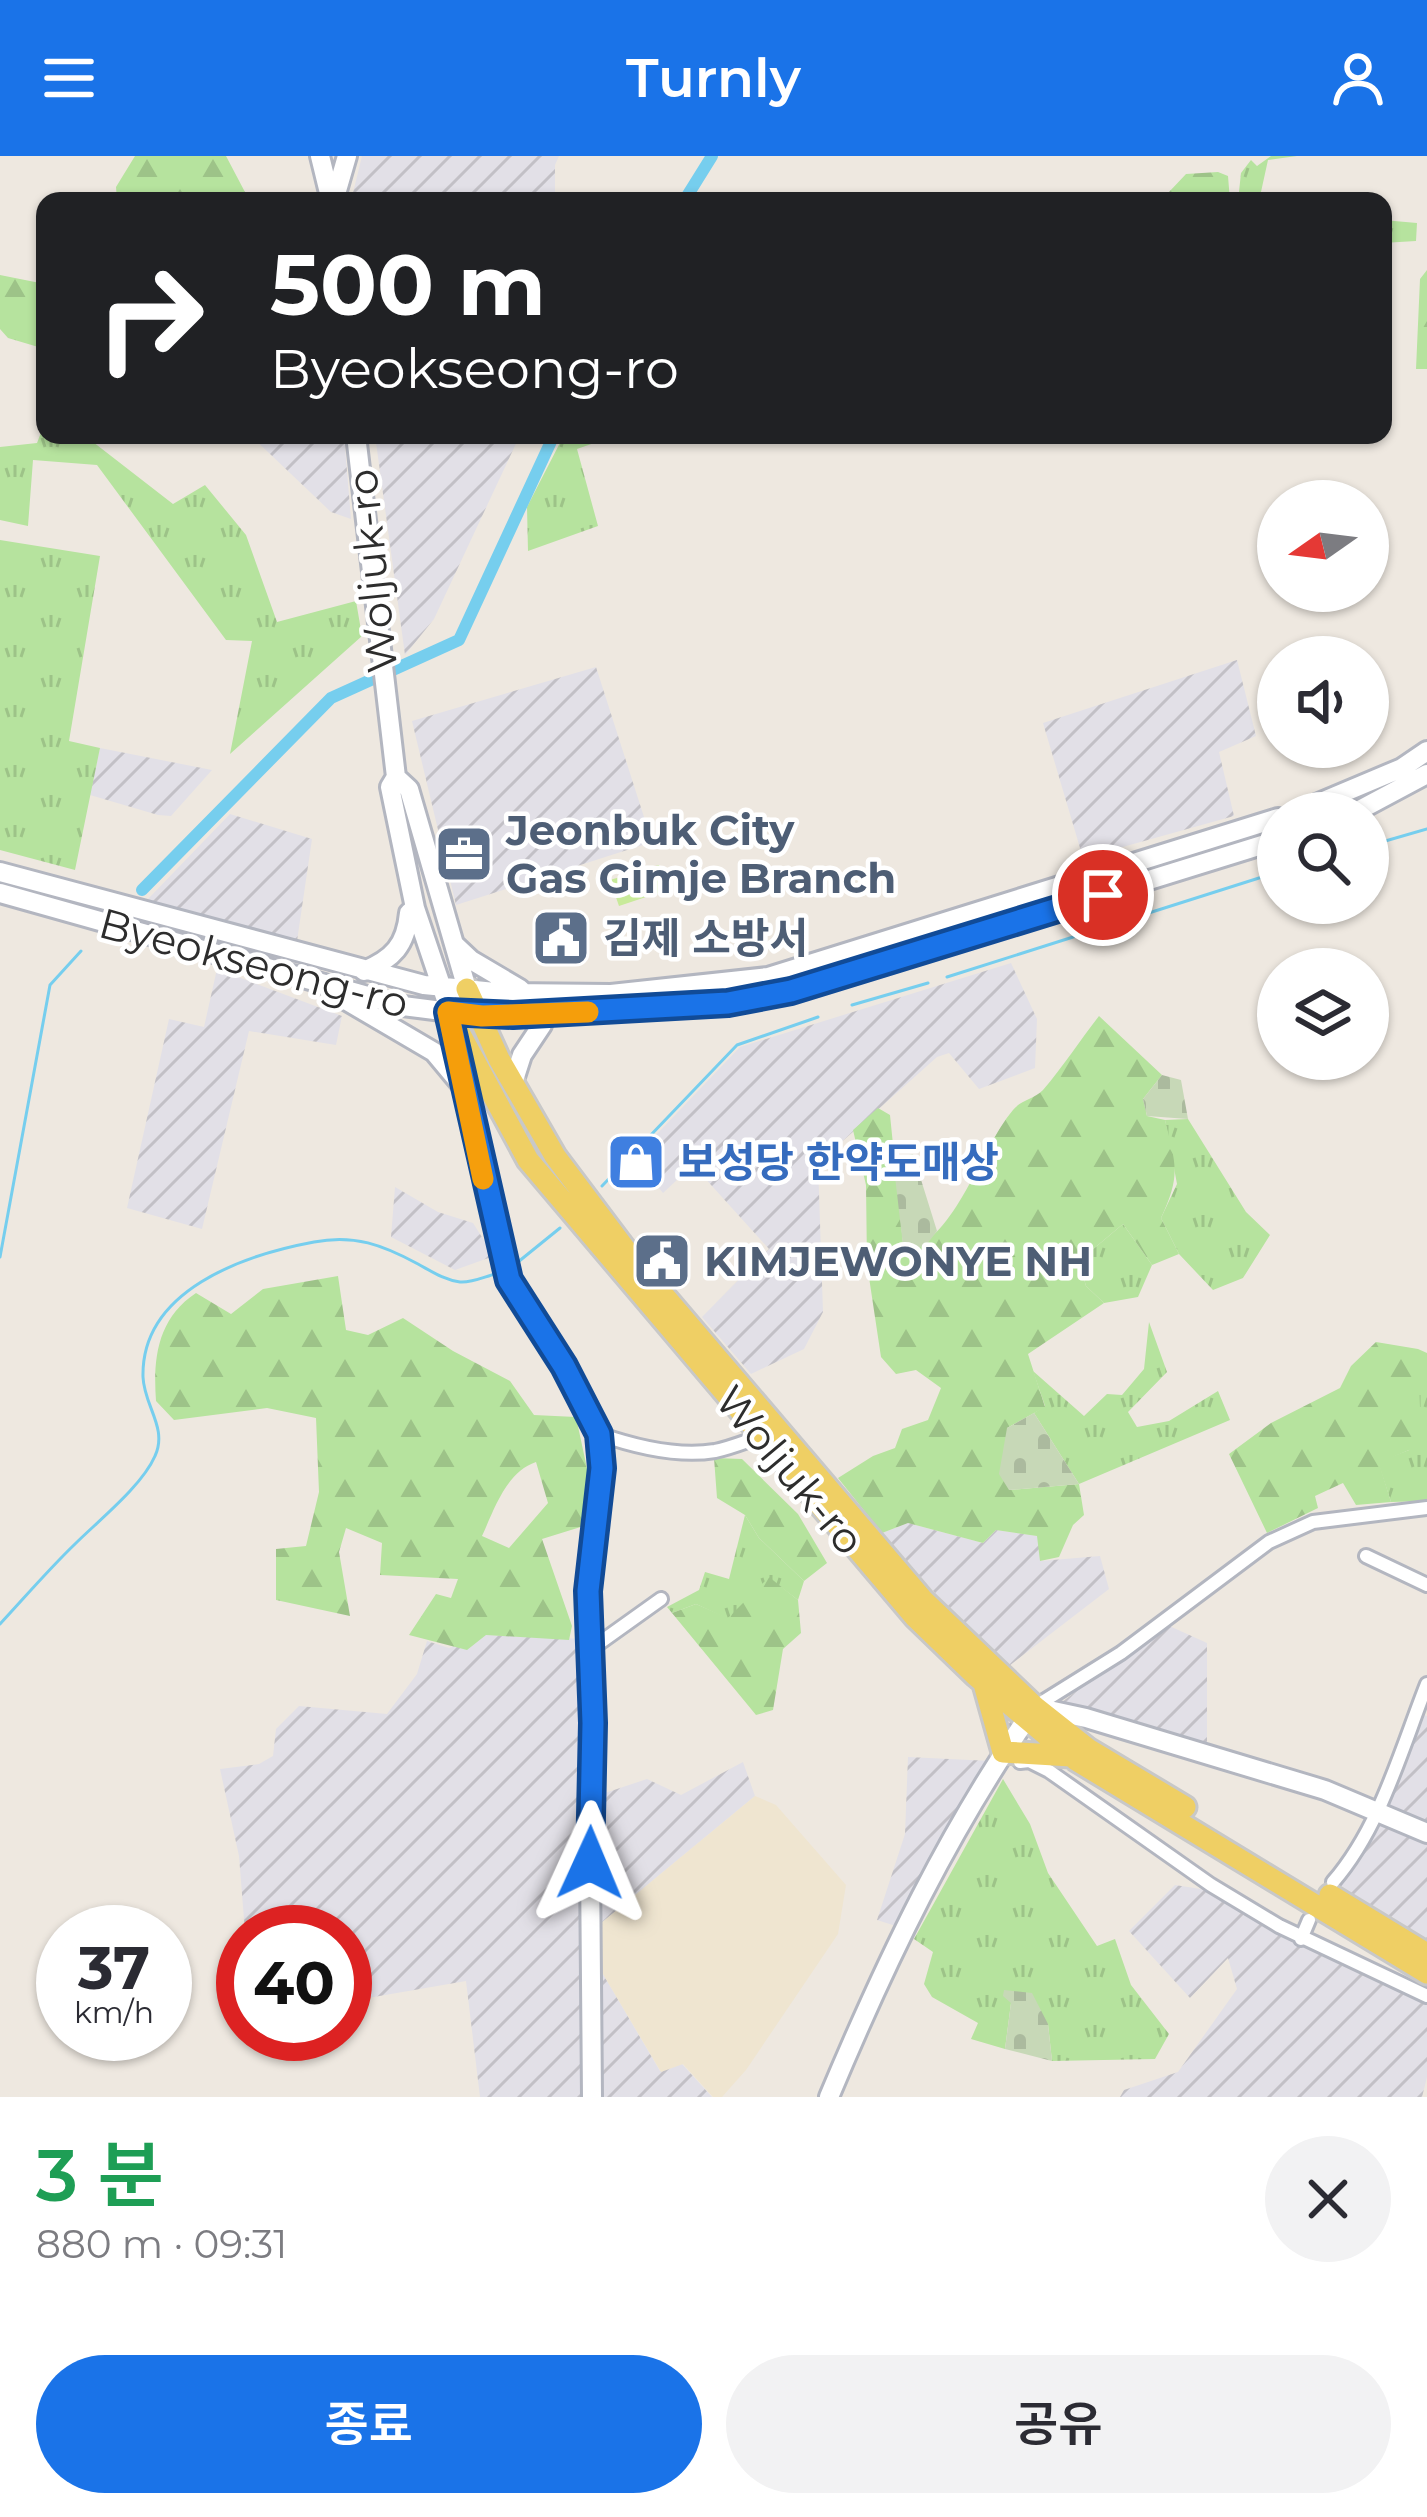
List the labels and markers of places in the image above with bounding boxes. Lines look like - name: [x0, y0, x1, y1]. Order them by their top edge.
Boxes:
- place label: Jeonbuk City Gas Gimje Branch: [505, 804, 896, 904]
- office icon: Jeonbuk City Gas Gimje Branch: [433, 823, 495, 885]
- pin: [1052, 844, 1154, 946]
- public building icon: 김제 소방서: [530, 907, 592, 969]
- place label: 김제 소방서: [603, 912, 808, 964]
- shop icon: 보성당 한약도매상: [605, 1131, 667, 1193]
- place label: 보성당 한약도매상: [678, 1136, 999, 1188]
- public building icon: KIMJEWONYE NH: [631, 1230, 693, 1292]
- place label: KIMJEWONYE NH: [704, 1235, 1092, 1287]

